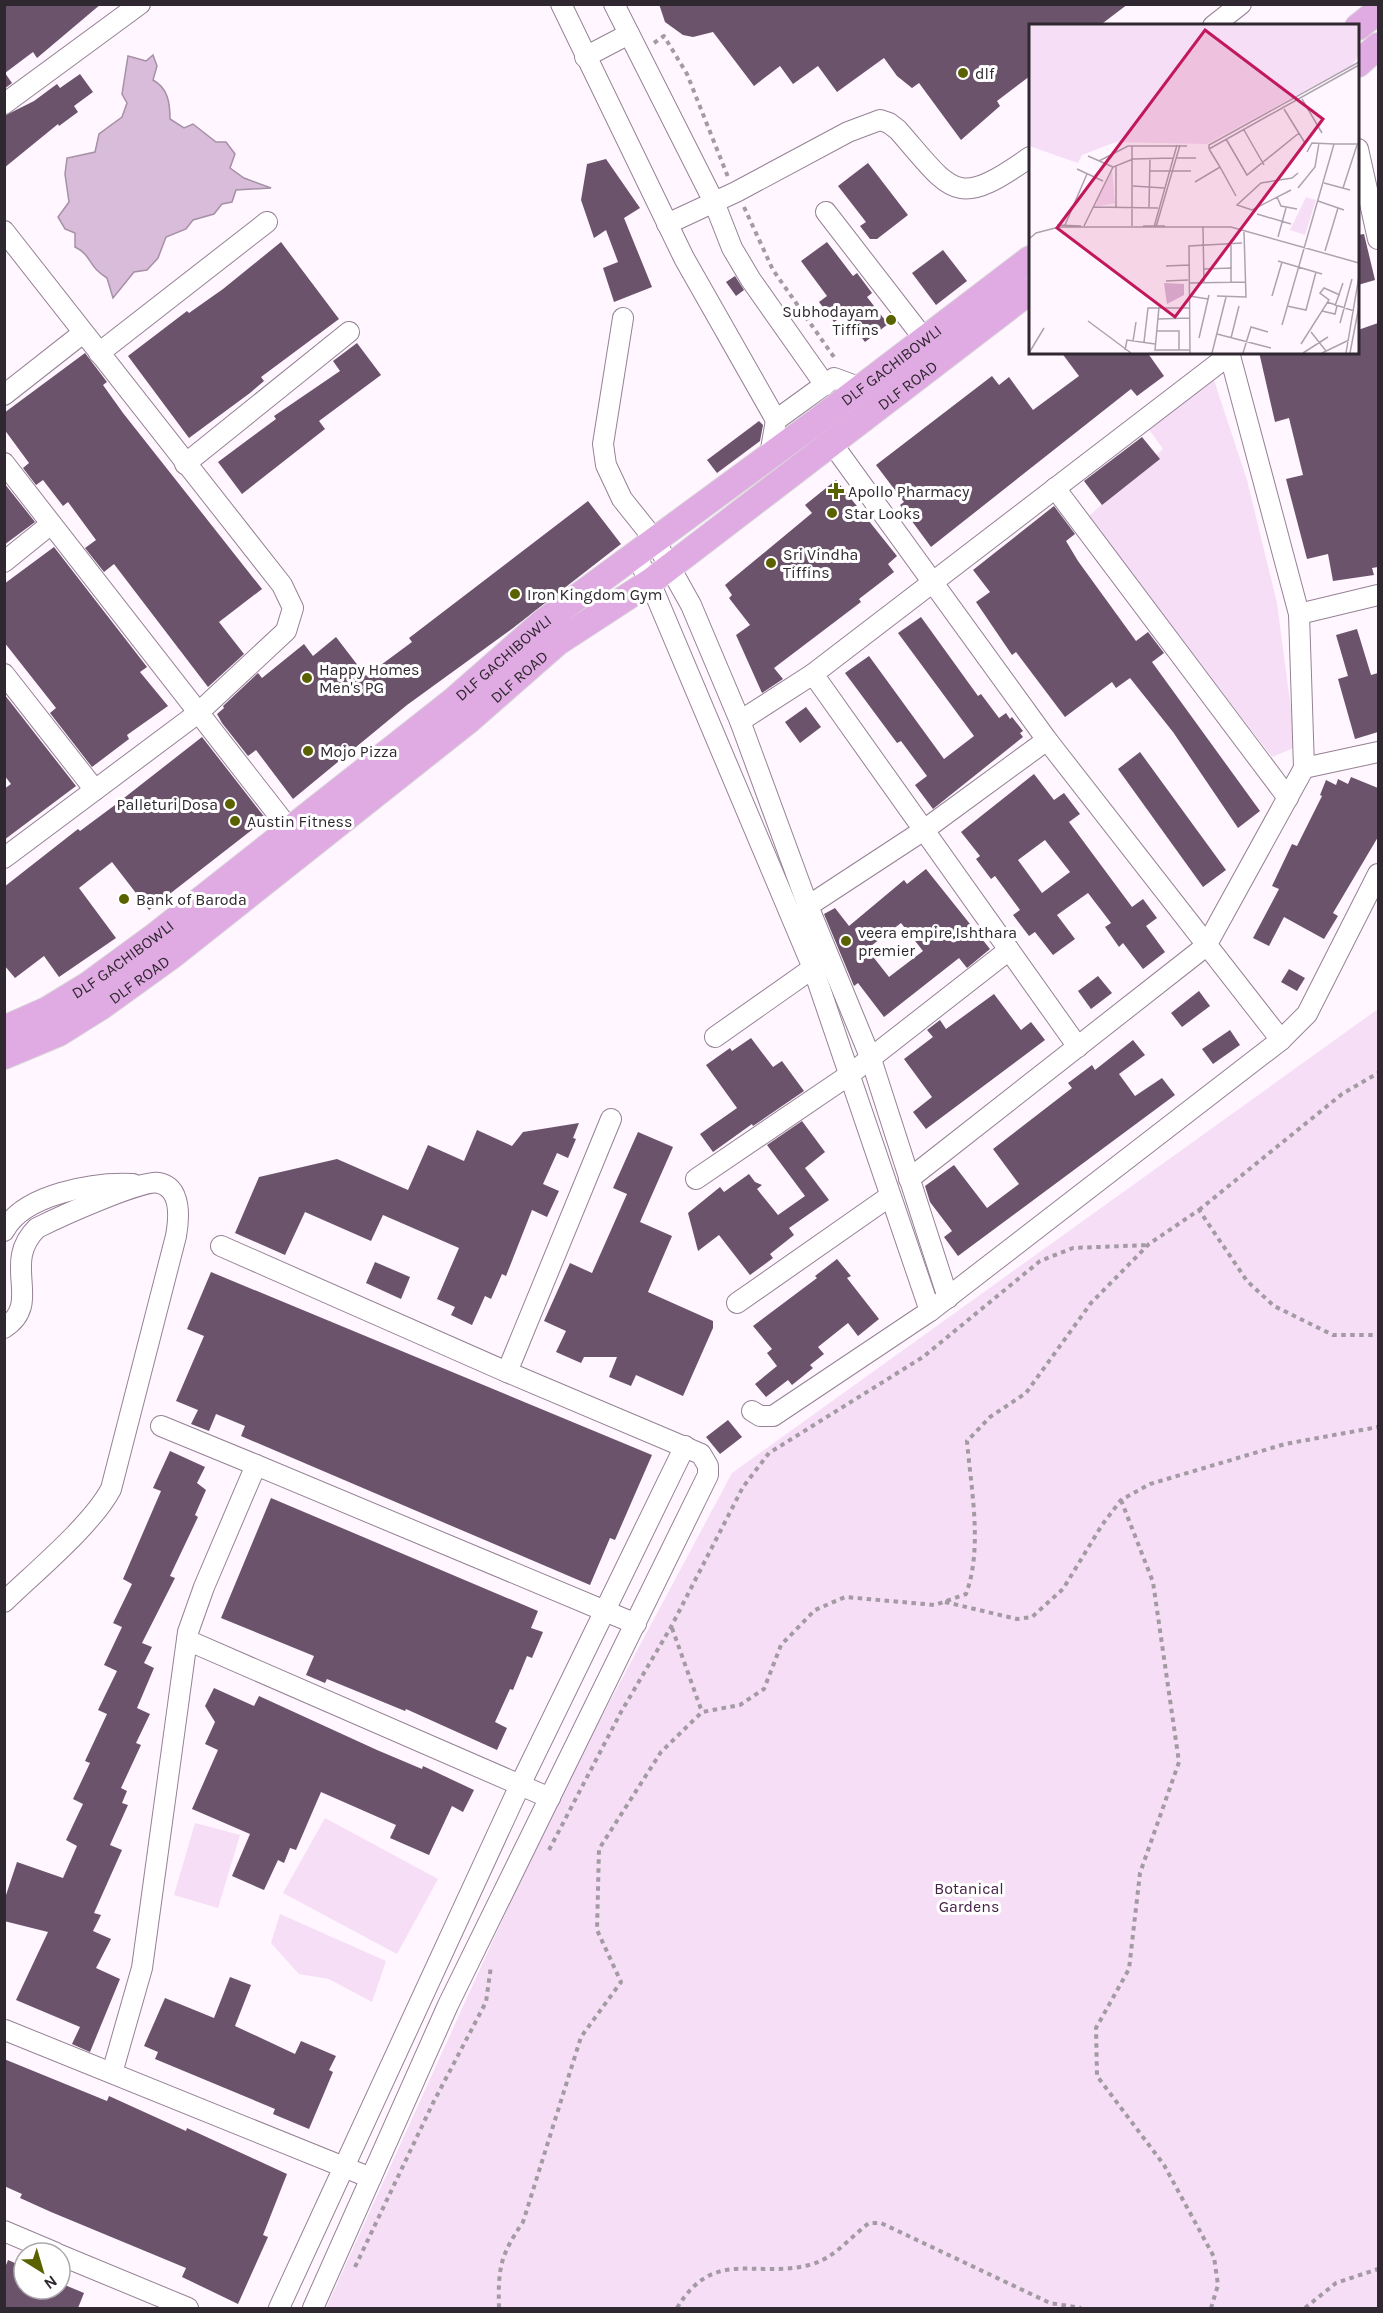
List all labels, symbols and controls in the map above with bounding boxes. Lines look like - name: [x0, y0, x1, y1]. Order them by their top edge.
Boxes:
- inset map: [1029, 24, 1359, 354]
- place label: dlf: [975, 64, 995, 83]
- marker: dlf: [956, 66, 970, 80]
- place label: Subhodayam Tiffins: [782, 302, 879, 339]
- marker: Subhodayam Tiffins: [884, 313, 898, 327]
- street label: DLF GACHIBOWLI: [837, 321, 945, 410]
- street label: DLF ROAD: [874, 356, 941, 414]
- place label: Apollo Pharmacy: [848, 482, 970, 501]
- marker: Apollo Pharmacy: [829, 484, 843, 498]
- place label: Star Looks: [844, 504, 920, 523]
- marker: Star Looks: [825, 506, 839, 520]
- place label: Sri Vindha Tiffins: [783, 545, 858, 582]
- marker: Sri Vindha Tiffins: [764, 556, 778, 570]
- place label: Iron Kingdom Gym: [527, 585, 662, 604]
- marker: Iron Kingdom Gym: [508, 587, 522, 601]
- street label: DLF GACHIBOWLI: [451, 611, 555, 705]
- street label: DLF ROAD: [487, 646, 552, 707]
- place label: Happy Homes Men's PG: [319, 660, 420, 697]
- marker: Happy Homes Men's PG: [300, 671, 314, 685]
- place label: Mojo Pizza: [320, 742, 397, 761]
- marker: Mojo Pizza: [301, 744, 315, 758]
- place label: Palleturi Dosa: [117, 795, 218, 814]
- marker: Palleturi Dosa: [223, 797, 237, 811]
- place label: Austin Fitness: [247, 812, 352, 831]
- marker: Austin Fitness: [228, 814, 242, 828]
- place label: Bank of Baroda: [136, 890, 247, 909]
- marker: Bank of Baroda: [117, 892, 131, 906]
- street label: DLF GACHIBOWLI: [68, 916, 177, 1003]
- place label: veera empire,Ishthara premier: [858, 923, 1017, 960]
- marker: veera empire,Ishthara premier: [839, 934, 853, 948]
- street label: DLF ROAD: [105, 952, 173, 1008]
- park label: Botanical Gardens: [934, 1879, 1004, 1916]
- north arrow: [12, 2241, 72, 2301]
- text: N: [40, 2272, 61, 2294]

